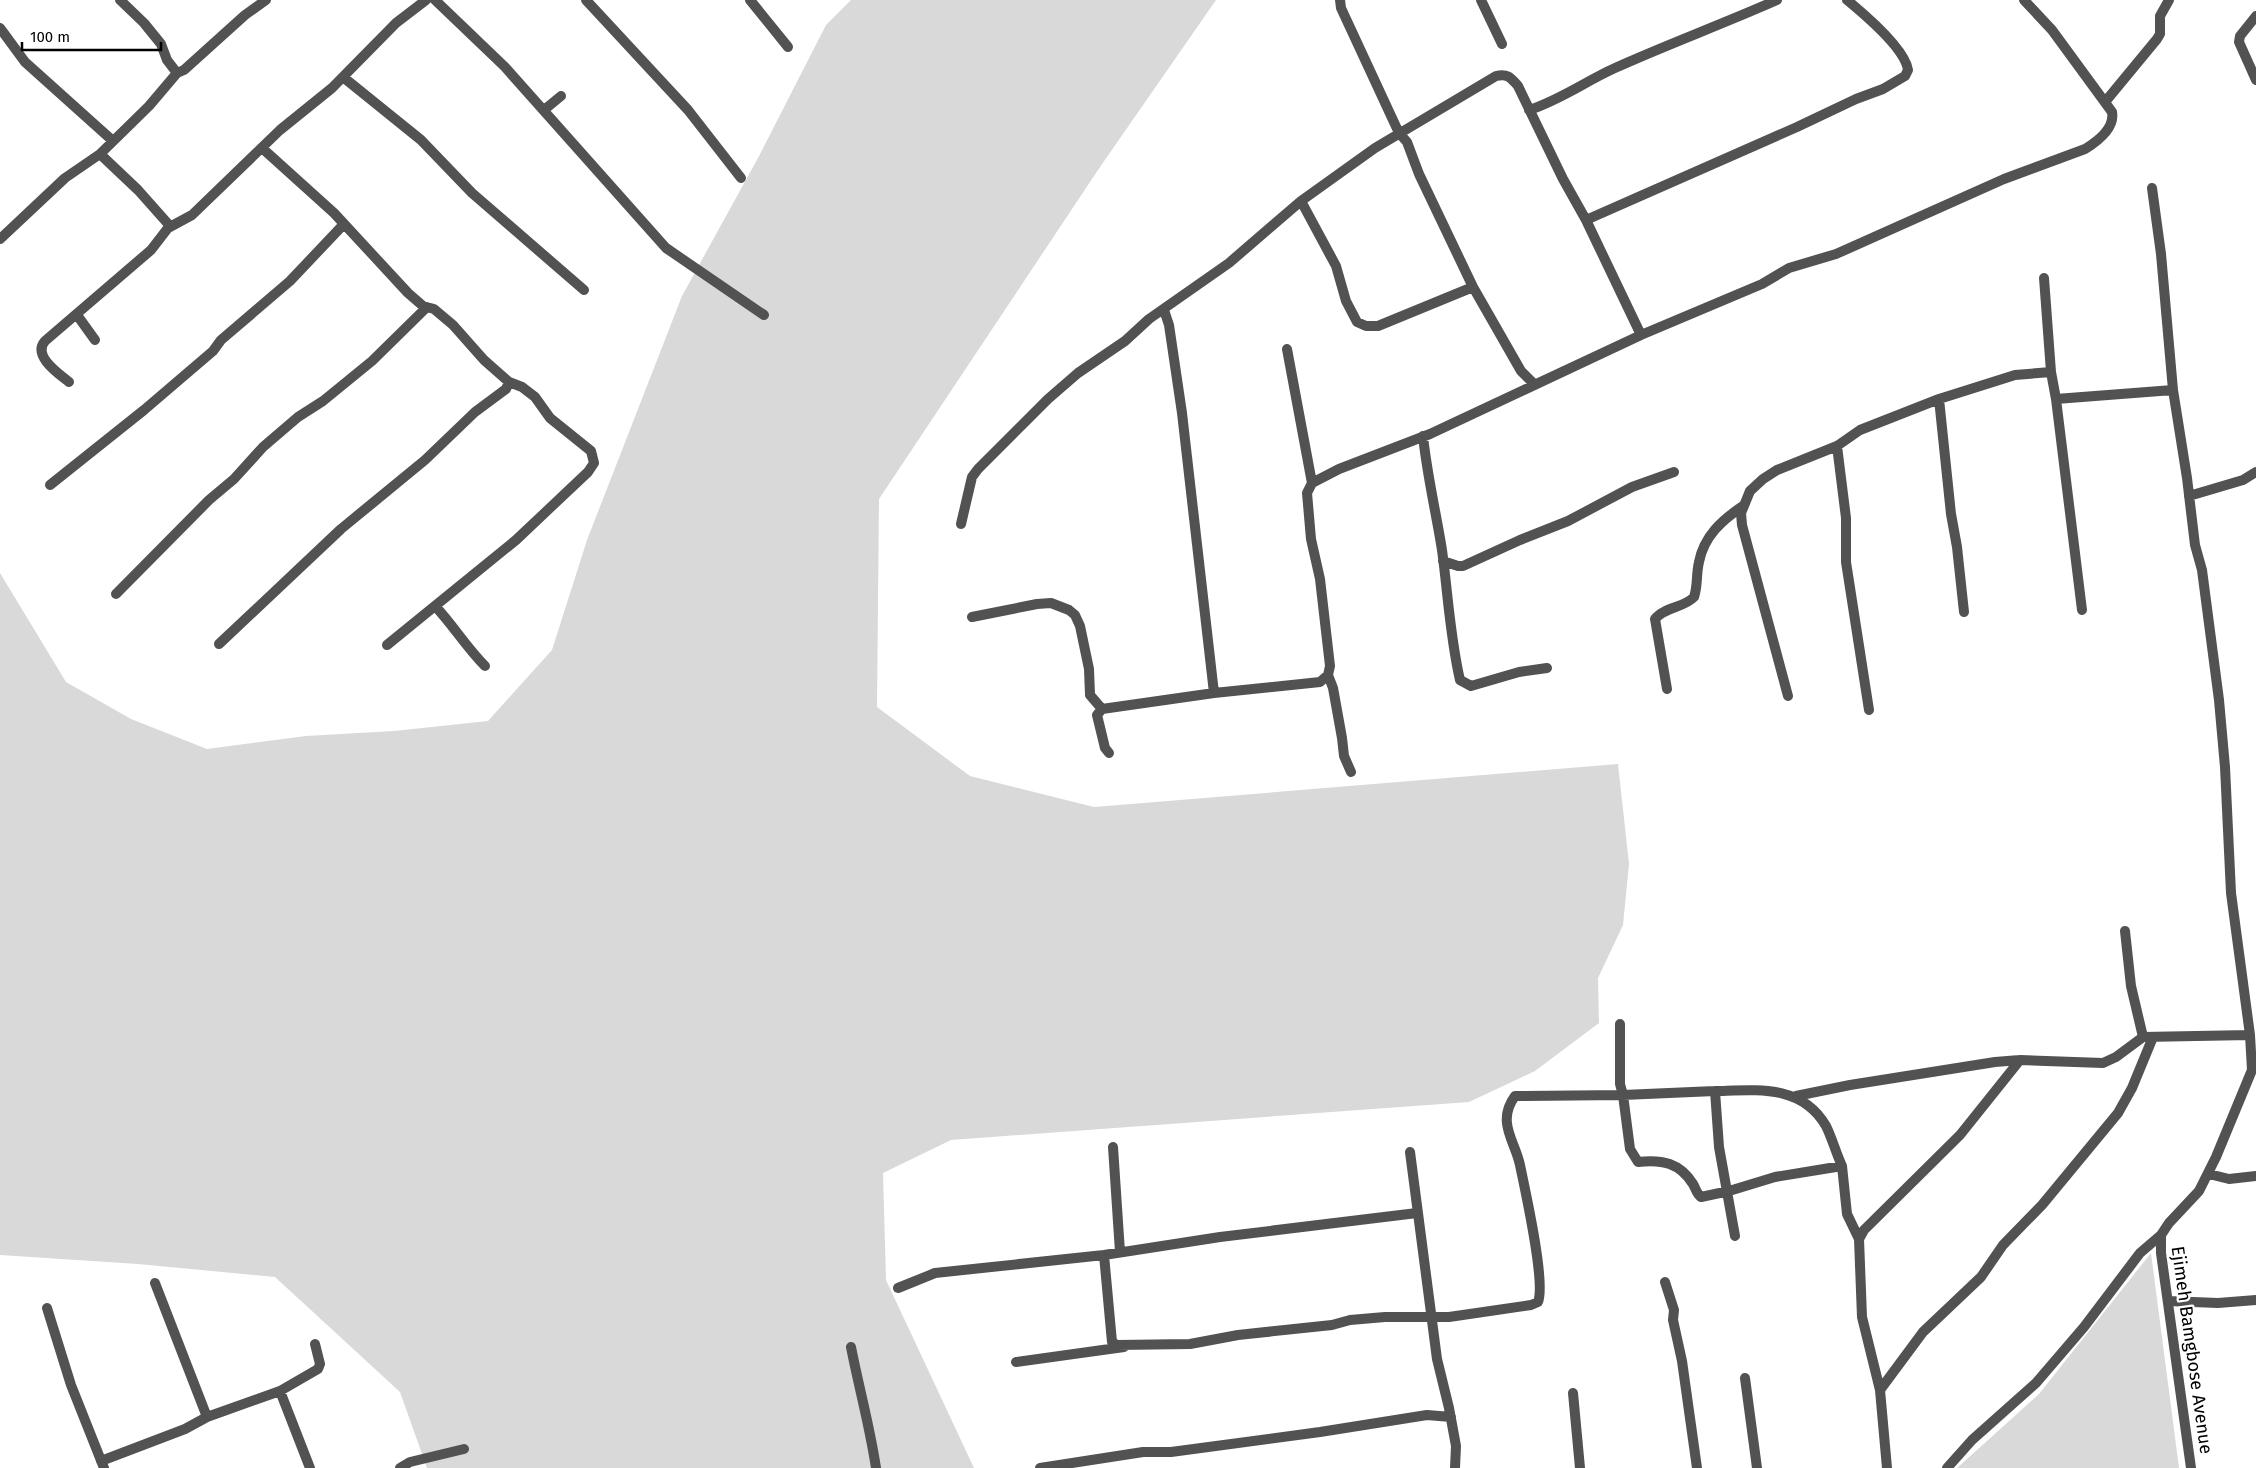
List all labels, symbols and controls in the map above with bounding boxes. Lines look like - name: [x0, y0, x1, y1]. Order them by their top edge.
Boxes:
- scale bar: [22, 20, 161, 52]
- text: 100 m: [30, 28, 70, 46]
- street label: Ejimeh Bamgbose Avenue: [2167, 1245, 2217, 1455]

